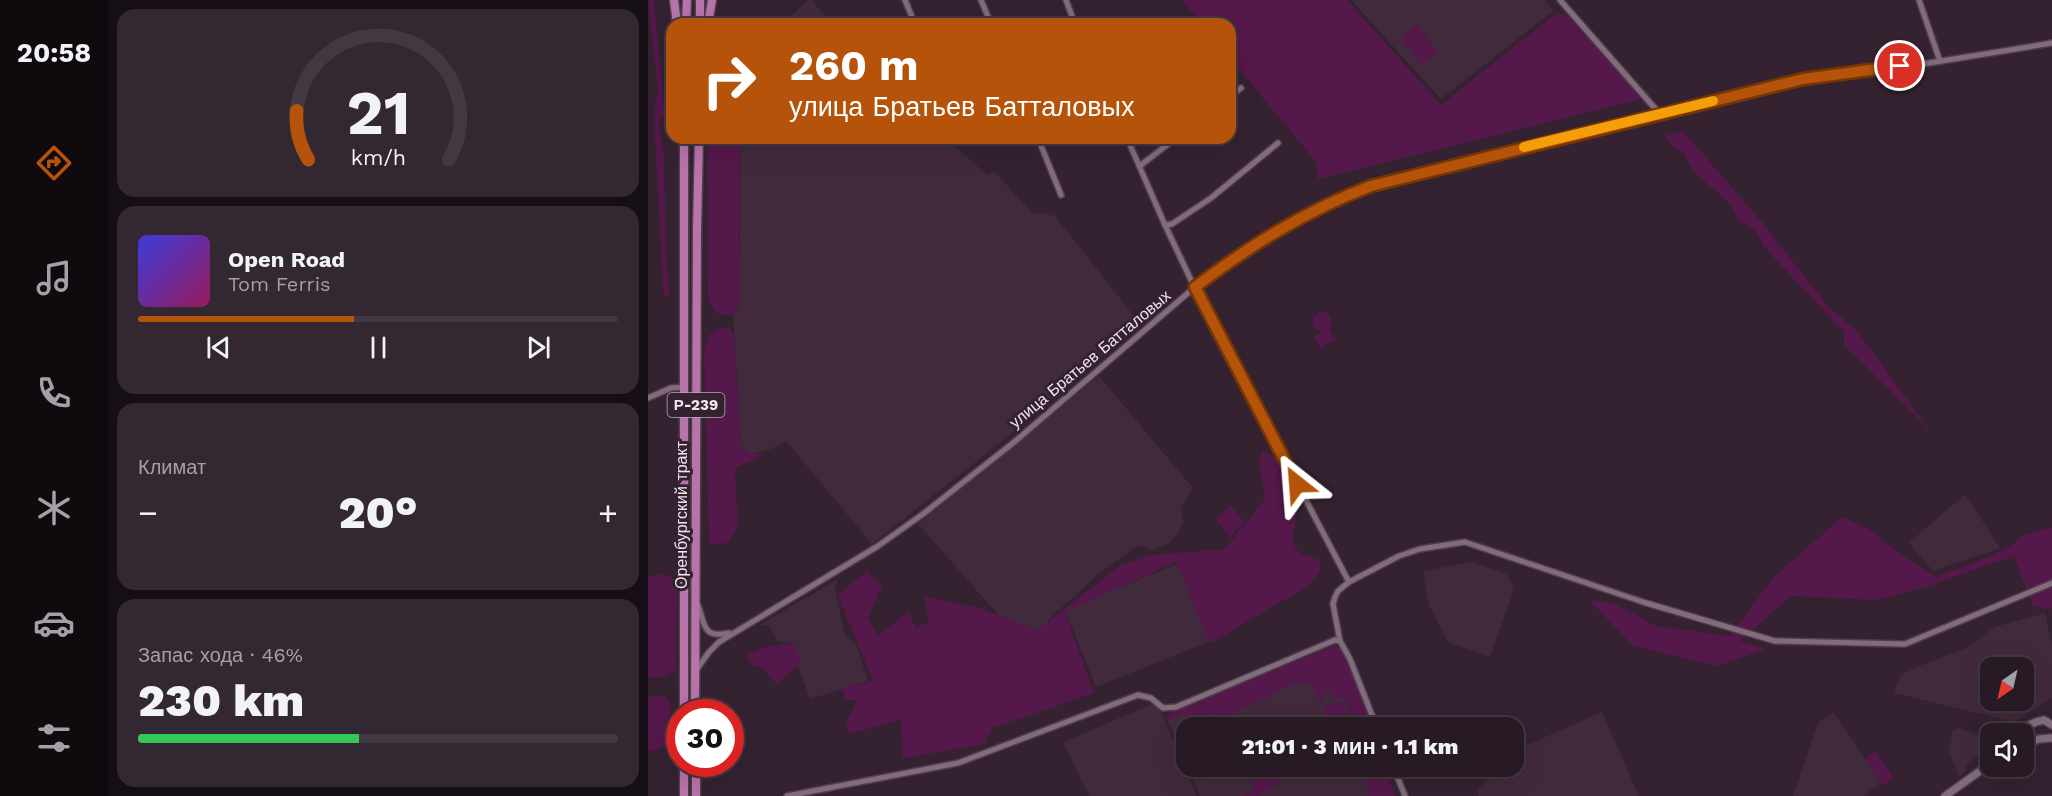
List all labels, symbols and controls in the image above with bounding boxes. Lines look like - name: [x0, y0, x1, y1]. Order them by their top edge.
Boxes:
- text: 20:58: [17, 37, 91, 69]
- pin: [1874, 40, 1925, 91]
- text: 260 m: [789, 41, 919, 90]
- icon: right: [690, 42, 768, 120]
- icon: arrive: [1883, 49, 1916, 82]
- text: 21: [346, 76, 410, 149]
- text: улица Братьев Батталовых: [789, 91, 1135, 123]
- icon: directions: [33, 142, 75, 184]
- text: km/h: [350, 145, 406, 170]
- text: Open Road: [228, 247, 345, 272]
- icon: music: [33, 257, 75, 299]
- text: Tom Ferris: [228, 272, 331, 296]
- street label: улица Братьев Батталовых: [1005, 286, 1175, 432]
- icon: previous: [202, 331, 235, 364]
- icon: pause: [362, 331, 395, 364]
- icon: next: [522, 331, 555, 364]
- icon: phone: [33, 372, 75, 414]
- road number: Р-239: [668, 393, 724, 417]
- street label: Оренбургский тракт: [672, 440, 691, 589]
- position arrow: [1265, 452, 1329, 516]
- text: Климат: [138, 455, 206, 479]
- text: 20°: [338, 486, 418, 539]
- icon: climate: [33, 487, 75, 529]
- text: −: [138, 493, 158, 532]
- text: +: [598, 493, 618, 532]
- icon: car: [33, 602, 75, 644]
- text: Запас хода · 46%: [138, 643, 303, 667]
- north arrow: [1980, 657, 2034, 711]
- map controls: [1980, 657, 2034, 777]
- text: 230 km: [138, 674, 304, 727]
- speed limit sign: 30: [666, 699, 744, 777]
- icon: filters: [33, 717, 75, 759]
- button: sound: [1980, 723, 2034, 777]
- text: 21:01 · 3 мин · 1.1 km: [1242, 734, 1458, 759]

